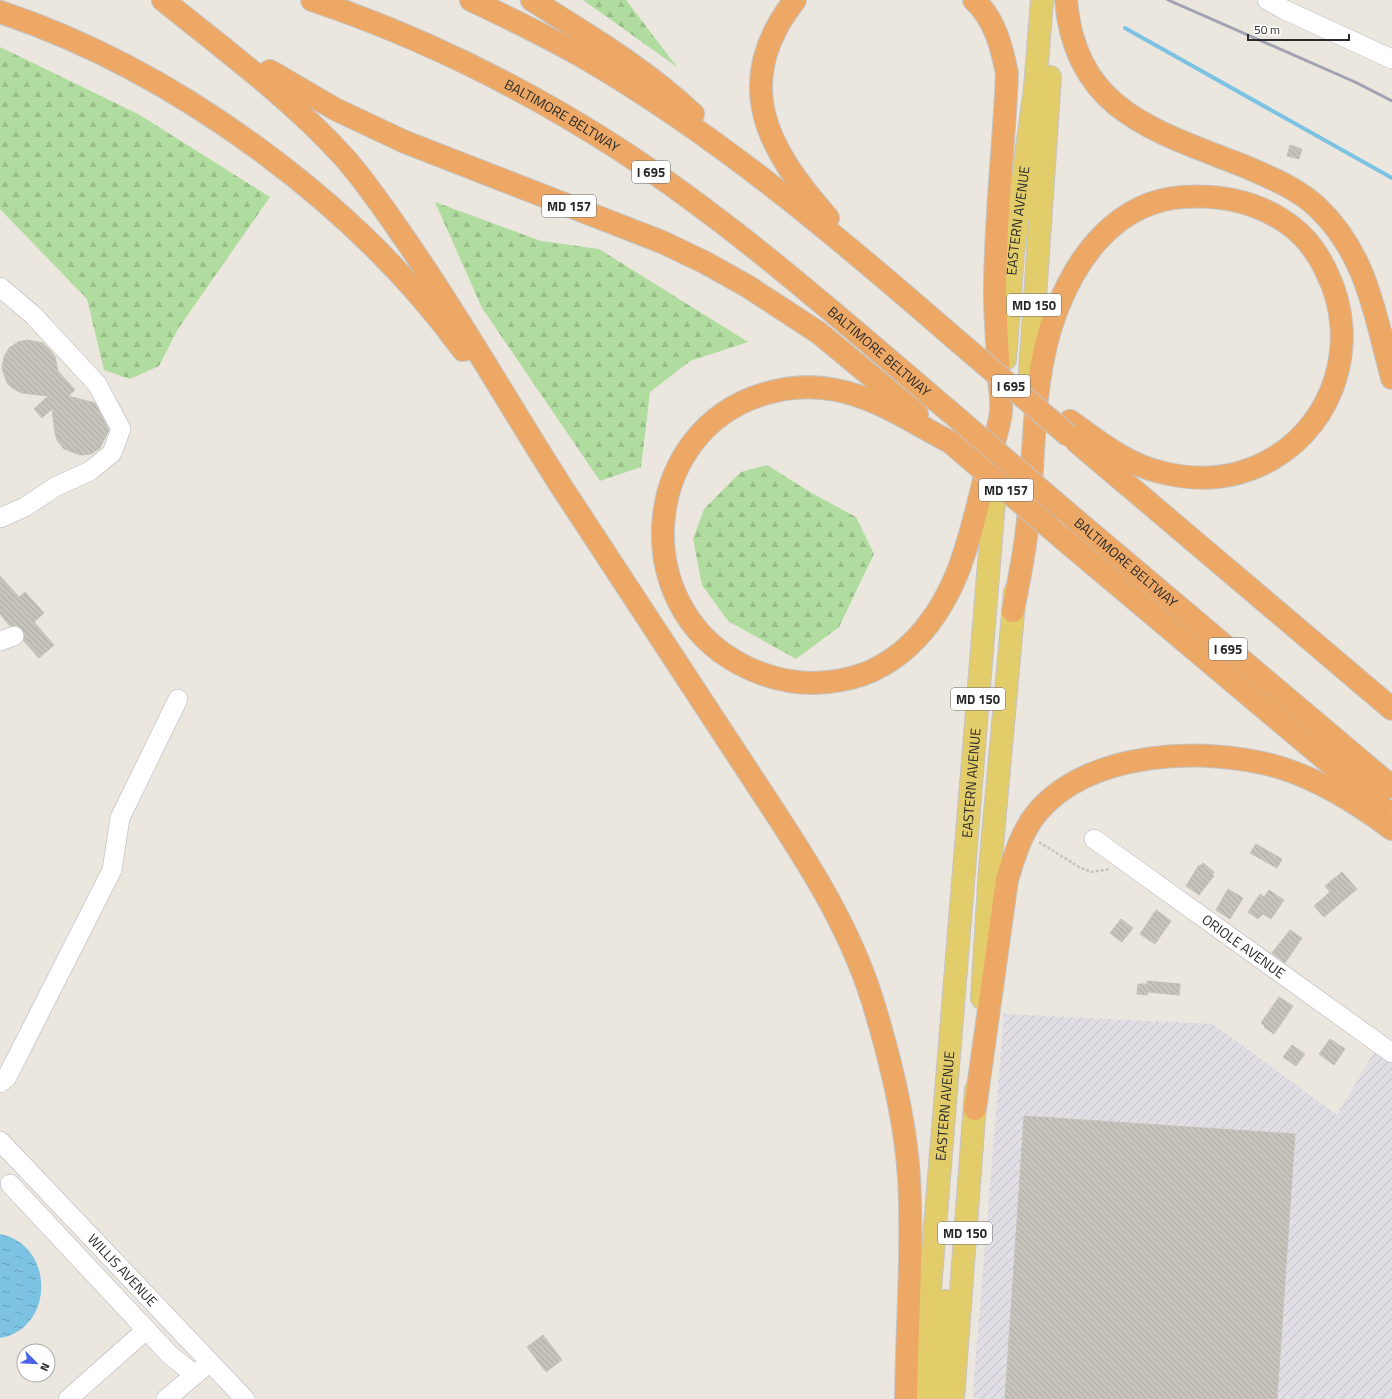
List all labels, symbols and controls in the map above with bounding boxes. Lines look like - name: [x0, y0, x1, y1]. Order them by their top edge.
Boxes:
- scale bar: [1248, 16, 1349, 42]
- text: 50 m: [1254, 20, 1280, 39]
- street label: BALTIMORE BELTWAY: [501, 73, 624, 157]
- road number: I 695: [632, 161, 670, 183]
- street label: EASTERN AVENUE: [1000, 164, 1035, 276]
- road number: MD 157: [542, 195, 596, 217]
- road number: MD 150: [1007, 294, 1061, 316]
- street label: BALTIMORE BELTWAY: [823, 301, 936, 402]
- road number: I 695: [992, 375, 1030, 397]
- road number: MD 157: [979, 479, 1033, 501]
- street label: BALTIMORE BELTWAY: [1070, 512, 1183, 612]
- road number: I 695: [1209, 638, 1247, 660]
- road number: MD 150: [951, 688, 1005, 710]
- street label: EASTERN AVENUE: [956, 727, 986, 839]
- street label: ORIOLE AVENUE: [1198, 909, 1290, 983]
- street label: EASTERN AVENUE: [929, 1050, 959, 1162]
- road number: MD 150: [938, 1222, 992, 1244]
- street label: WILLIS AVENUE: [83, 1229, 163, 1311]
- north arrow: [16, 1343, 56, 1383]
- text: N: [36, 1360, 54, 1374]

